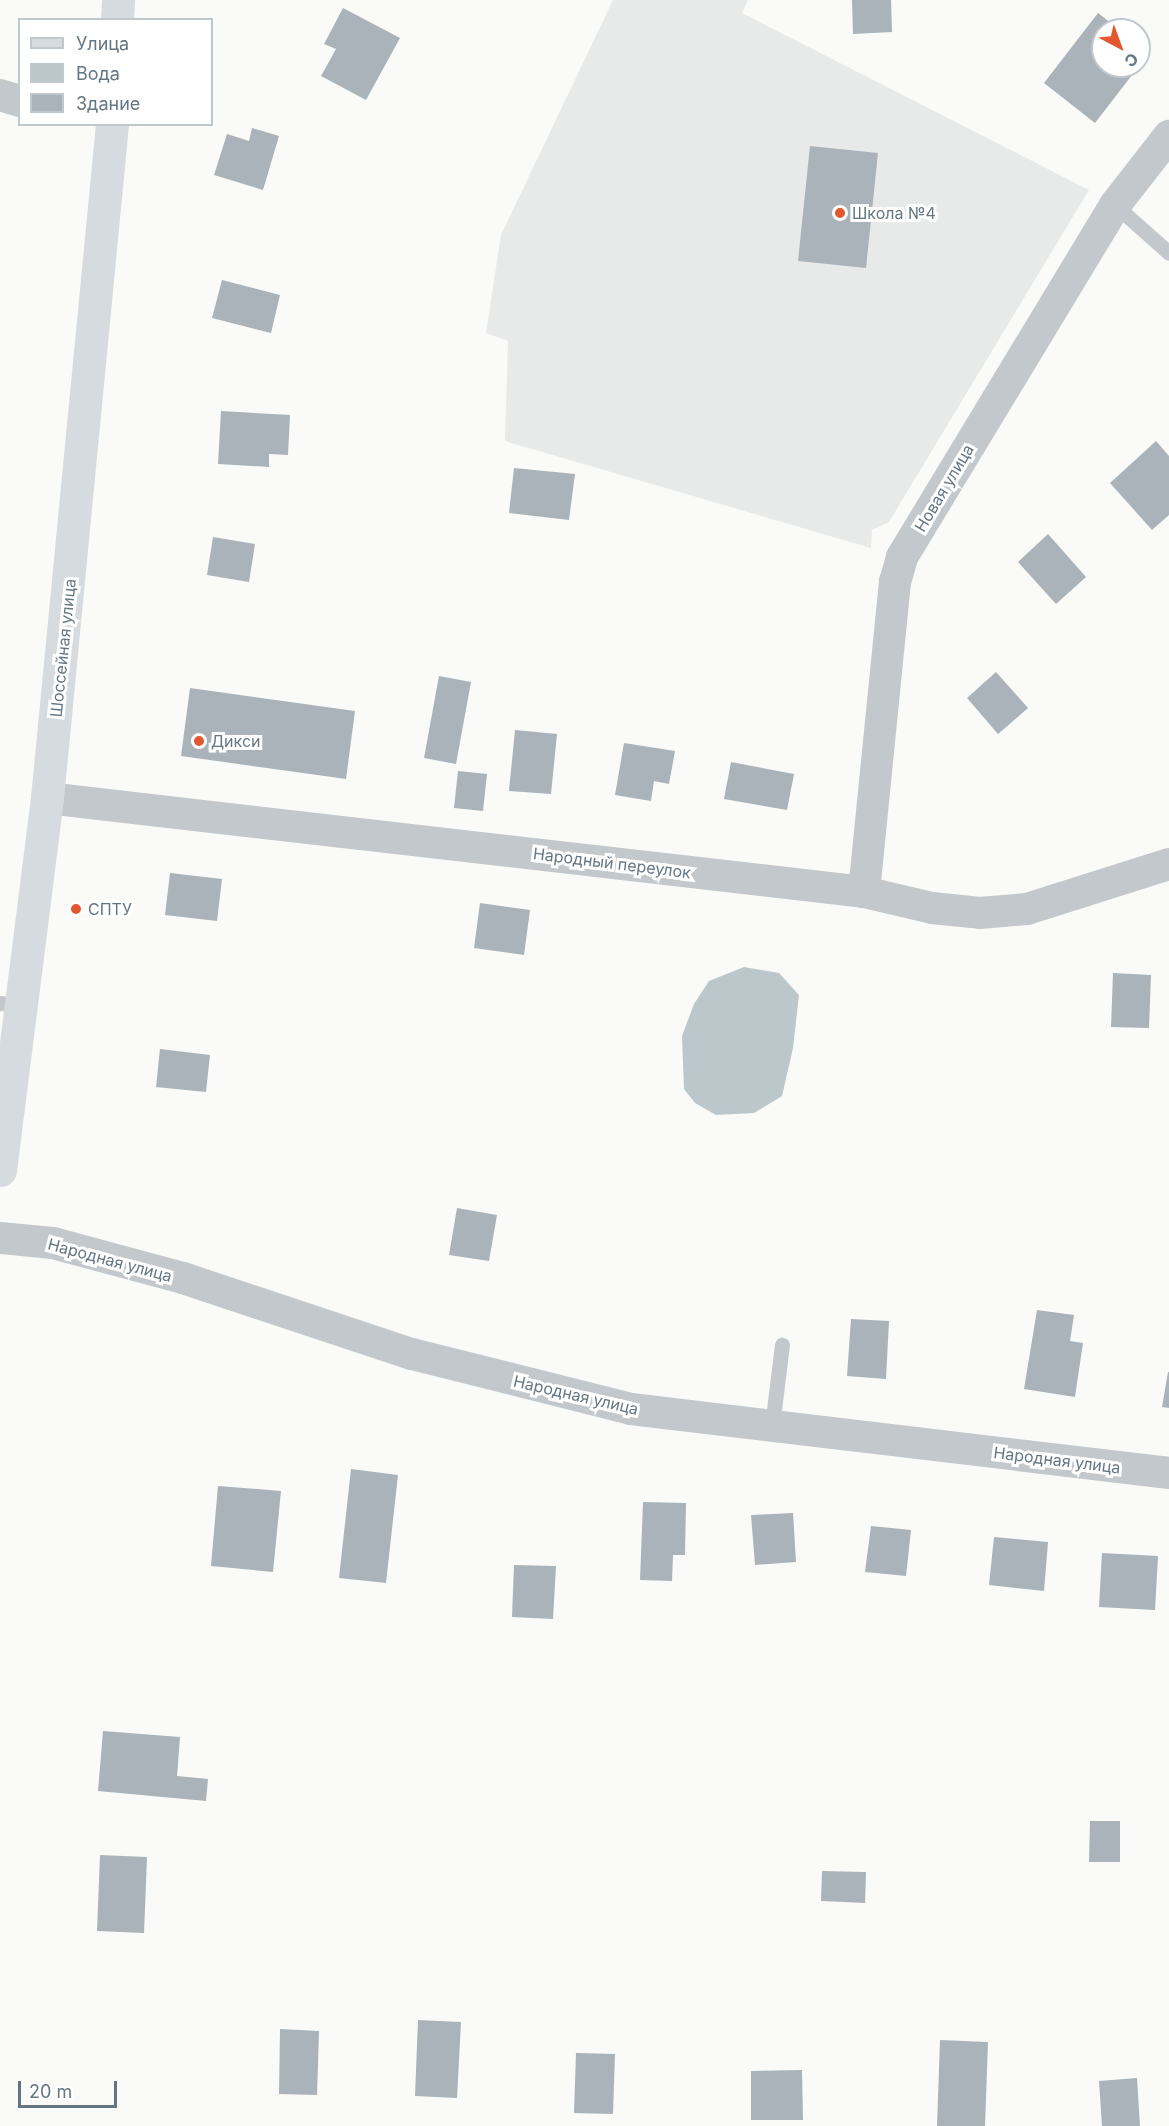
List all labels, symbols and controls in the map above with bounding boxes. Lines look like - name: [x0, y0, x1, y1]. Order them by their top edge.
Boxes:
- legend: [18, 18, 213, 126]
- north arrow: [1091, 18, 1151, 78]
- text: Улица: [76, 33, 129, 54]
- text: С: [1120, 49, 1143, 72]
- text: Вода: [76, 63, 120, 84]
- text: Здание: [76, 93, 140, 114]
- place label: Школа №4: [852, 203, 936, 223]
- marker: Школа №4: [833, 206, 847, 220]
- street label: Новая улица: [910, 441, 978, 535]
- street label: Шоссейная улица: [46, 578, 80, 718]
- place label: Дикси: [211, 731, 260, 751]
- marker: Дикси: [192, 734, 206, 748]
- street label: Народный переулок: [532, 844, 692, 882]
- place label: СПТУ: [88, 899, 132, 919]
- marker: СПТУ: [69, 902, 83, 916]
- street label: Народная улица: [46, 1234, 174, 1286]
- street label: Народная улица: [512, 1371, 640, 1419]
- street label: Народная улица: [993, 1443, 1121, 1477]
- scale bar: [21, 2069, 120, 2107]
- text: 20 m: [29, 2081, 72, 2102]

